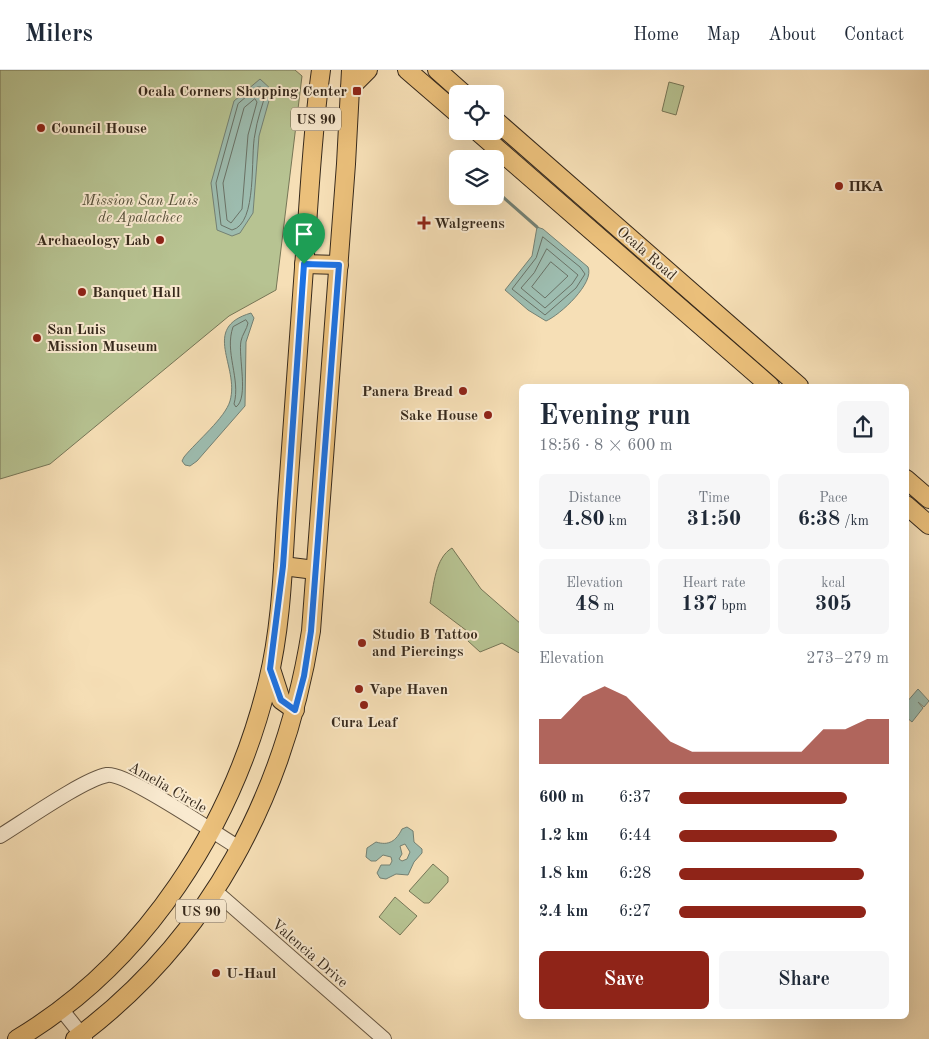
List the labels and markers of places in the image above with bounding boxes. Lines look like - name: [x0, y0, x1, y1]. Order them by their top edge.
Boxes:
- place label: Ocala Corners Shopping Center: [137, 85, 347, 100]
- marker: Ocala Corners Shopping Center: [351, 85, 363, 97]
- marker: Council House: [35, 122, 47, 134]
- place label: Council House: [51, 122, 147, 137]
- marker: ΠΚΑ: [833, 180, 845, 192]
- place label: ΠΚΑ: [849, 180, 883, 195]
- pin: [283, 213, 325, 264]
- marker: Walgreens: [418, 217, 430, 229]
- place label: Walgreens: [434, 217, 505, 232]
- place label: Archaeology Lab: [36, 234, 150, 249]
- marker: Archaeology Lab: [154, 234, 166, 246]
- marker: Banquet Hall: [76, 286, 88, 298]
- place label: Banquet Hall: [92, 286, 181, 301]
- place label: San Luis Mission Museum: [47, 323, 158, 355]
- marker: San Luis Mission Museum: [31, 332, 43, 344]
- place label: Panera Bread: [362, 385, 453, 400]
- marker: Panera Bread: [457, 385, 469, 397]
- place label: Sake House: [400, 409, 478, 424]
- marker: Sake House: [482, 409, 494, 421]
- place label: Studio B Tattoo and Piercings: [372, 628, 478, 660]
- marker: Studio B Tattoo and Piercings: [356, 637, 368, 649]
- marker: Vape Haven: [353, 683, 365, 695]
- place label: Vape Haven: [369, 683, 448, 698]
- marker: Cura Leaf: [358, 699, 370, 711]
- place label: Cura Leaf: [331, 716, 399, 731]
- marker: U-Haul: [210, 967, 222, 979]
- place label: U-Haul: [226, 967, 277, 982]

